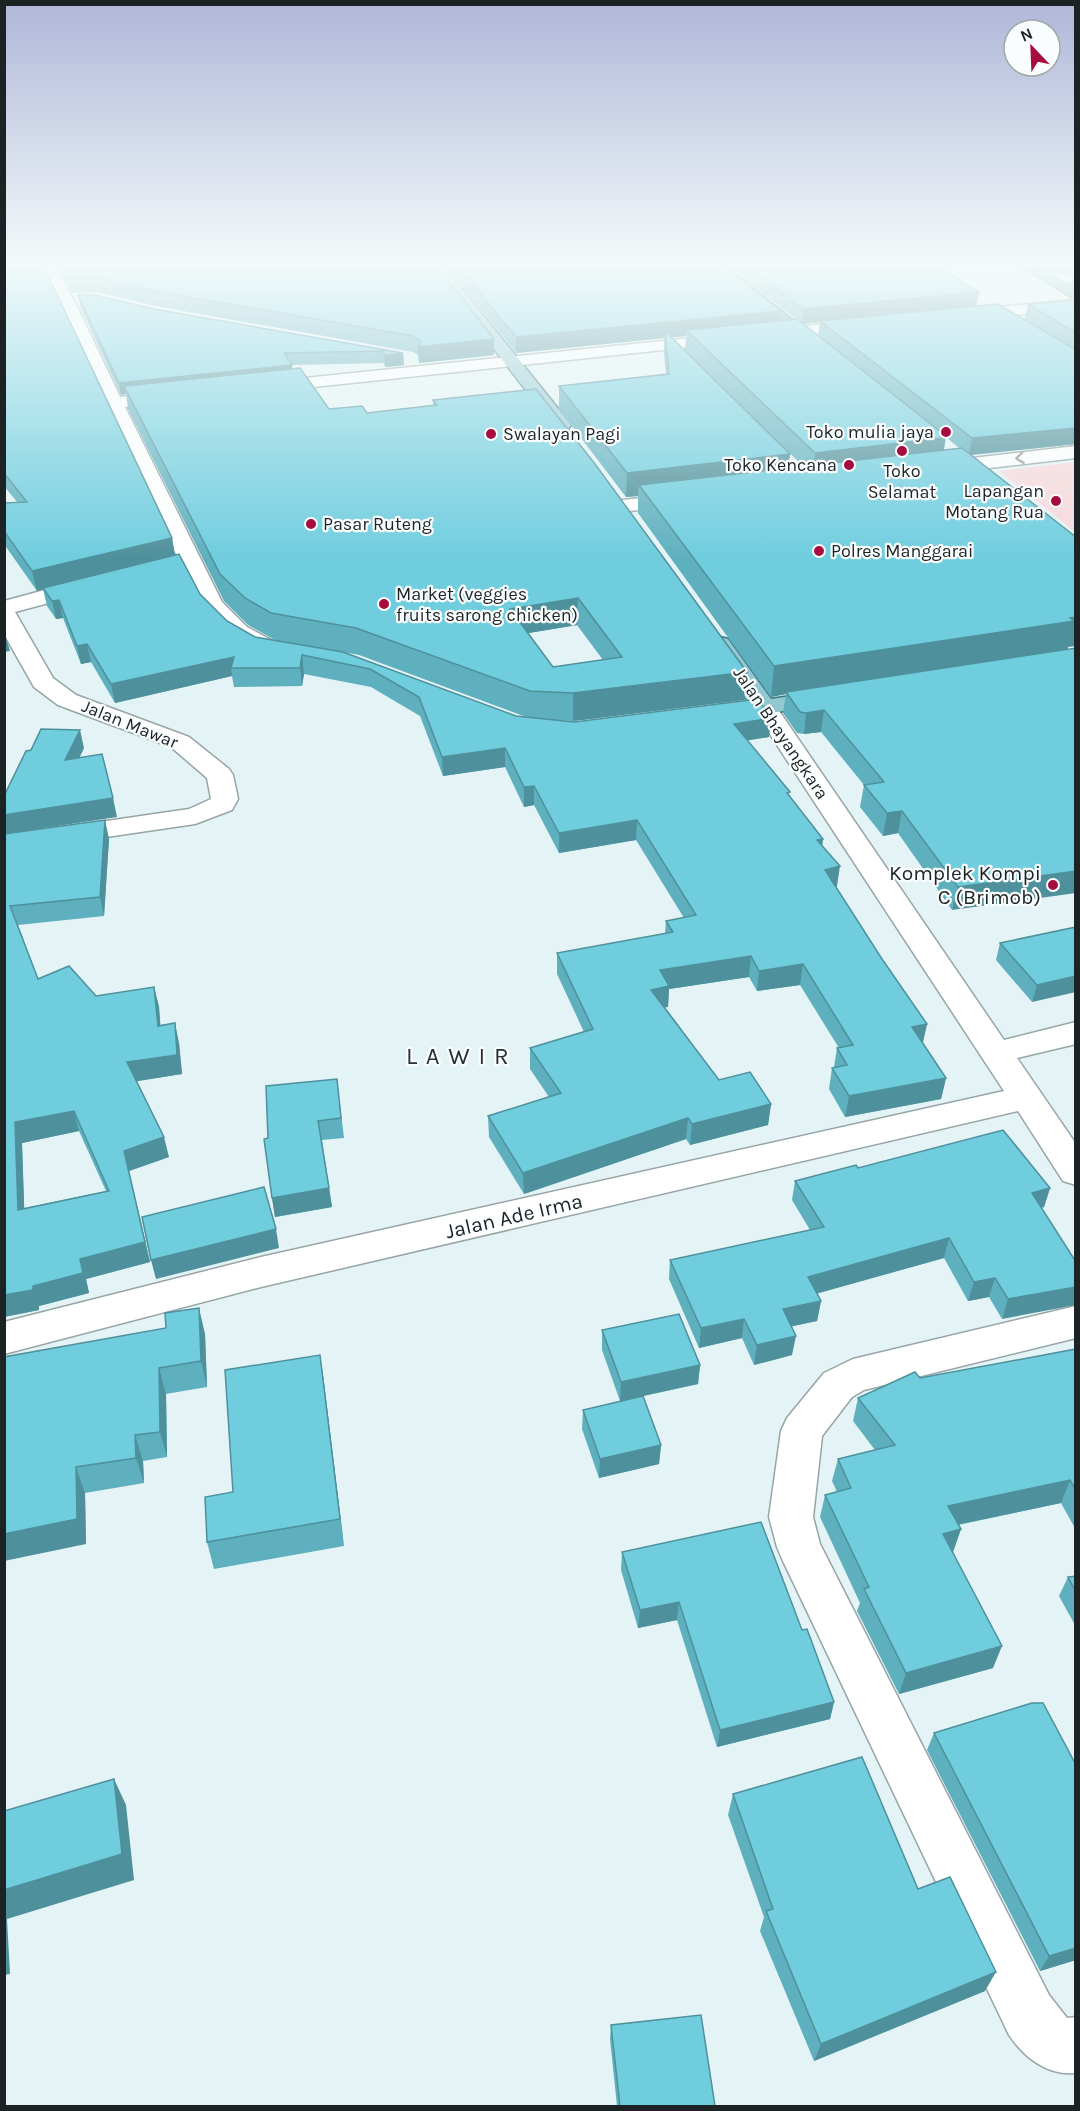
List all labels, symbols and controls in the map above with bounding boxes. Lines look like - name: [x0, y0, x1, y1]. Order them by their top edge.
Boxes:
- north arrow: [1002, 18, 1062, 78]
- text: N: [1017, 24, 1035, 46]
- place label: Toko mulia jaya: [806, 421, 934, 443]
- place label: Swalayan Pagi: [503, 423, 621, 445]
- marker: Toko mulia jaya: [939, 425, 953, 439]
- marker: Swalayan Pagi: [484, 427, 498, 441]
- marker: Toko Selamat: [895, 444, 909, 458]
- one-way arrow: [1016, 452, 1025, 464]
- place label: Toko Kencana: [724, 454, 837, 476]
- marker: Toko Kencana: [842, 458, 856, 472]
- place label: Toko Selamat: [868, 460, 937, 503]
- place label: Lapangan Motang Rua: [945, 480, 1044, 523]
- marker: Lapangan Motang Rua: [1049, 494, 1063, 508]
- place label: Pasar Ruteng: [323, 513, 432, 535]
- marker: Pasar Ruteng: [304, 517, 318, 531]
- place label: Polres Manggarai: [831, 540, 973, 562]
- marker: Polres Manggarai: [812, 544, 826, 558]
- place label: Market (veggies fruits sarong chicken): [396, 583, 578, 626]
- marker: Market (veggies fruits sarong chicken): [377, 597, 391, 611]
- street label: Jalan Bhayangkara: [729, 663, 833, 803]
- street label: Jalan Mawar: [79, 695, 182, 753]
- place label: Komplek Kompi C (Brimob): [889, 861, 1041, 909]
- marker: Komplek Kompi C (Brimob): [1046, 878, 1060, 892]
- district label: L A W I R: [406, 1042, 510, 1070]
- street label: Jalan Ade Irma: [443, 1189, 585, 1243]

